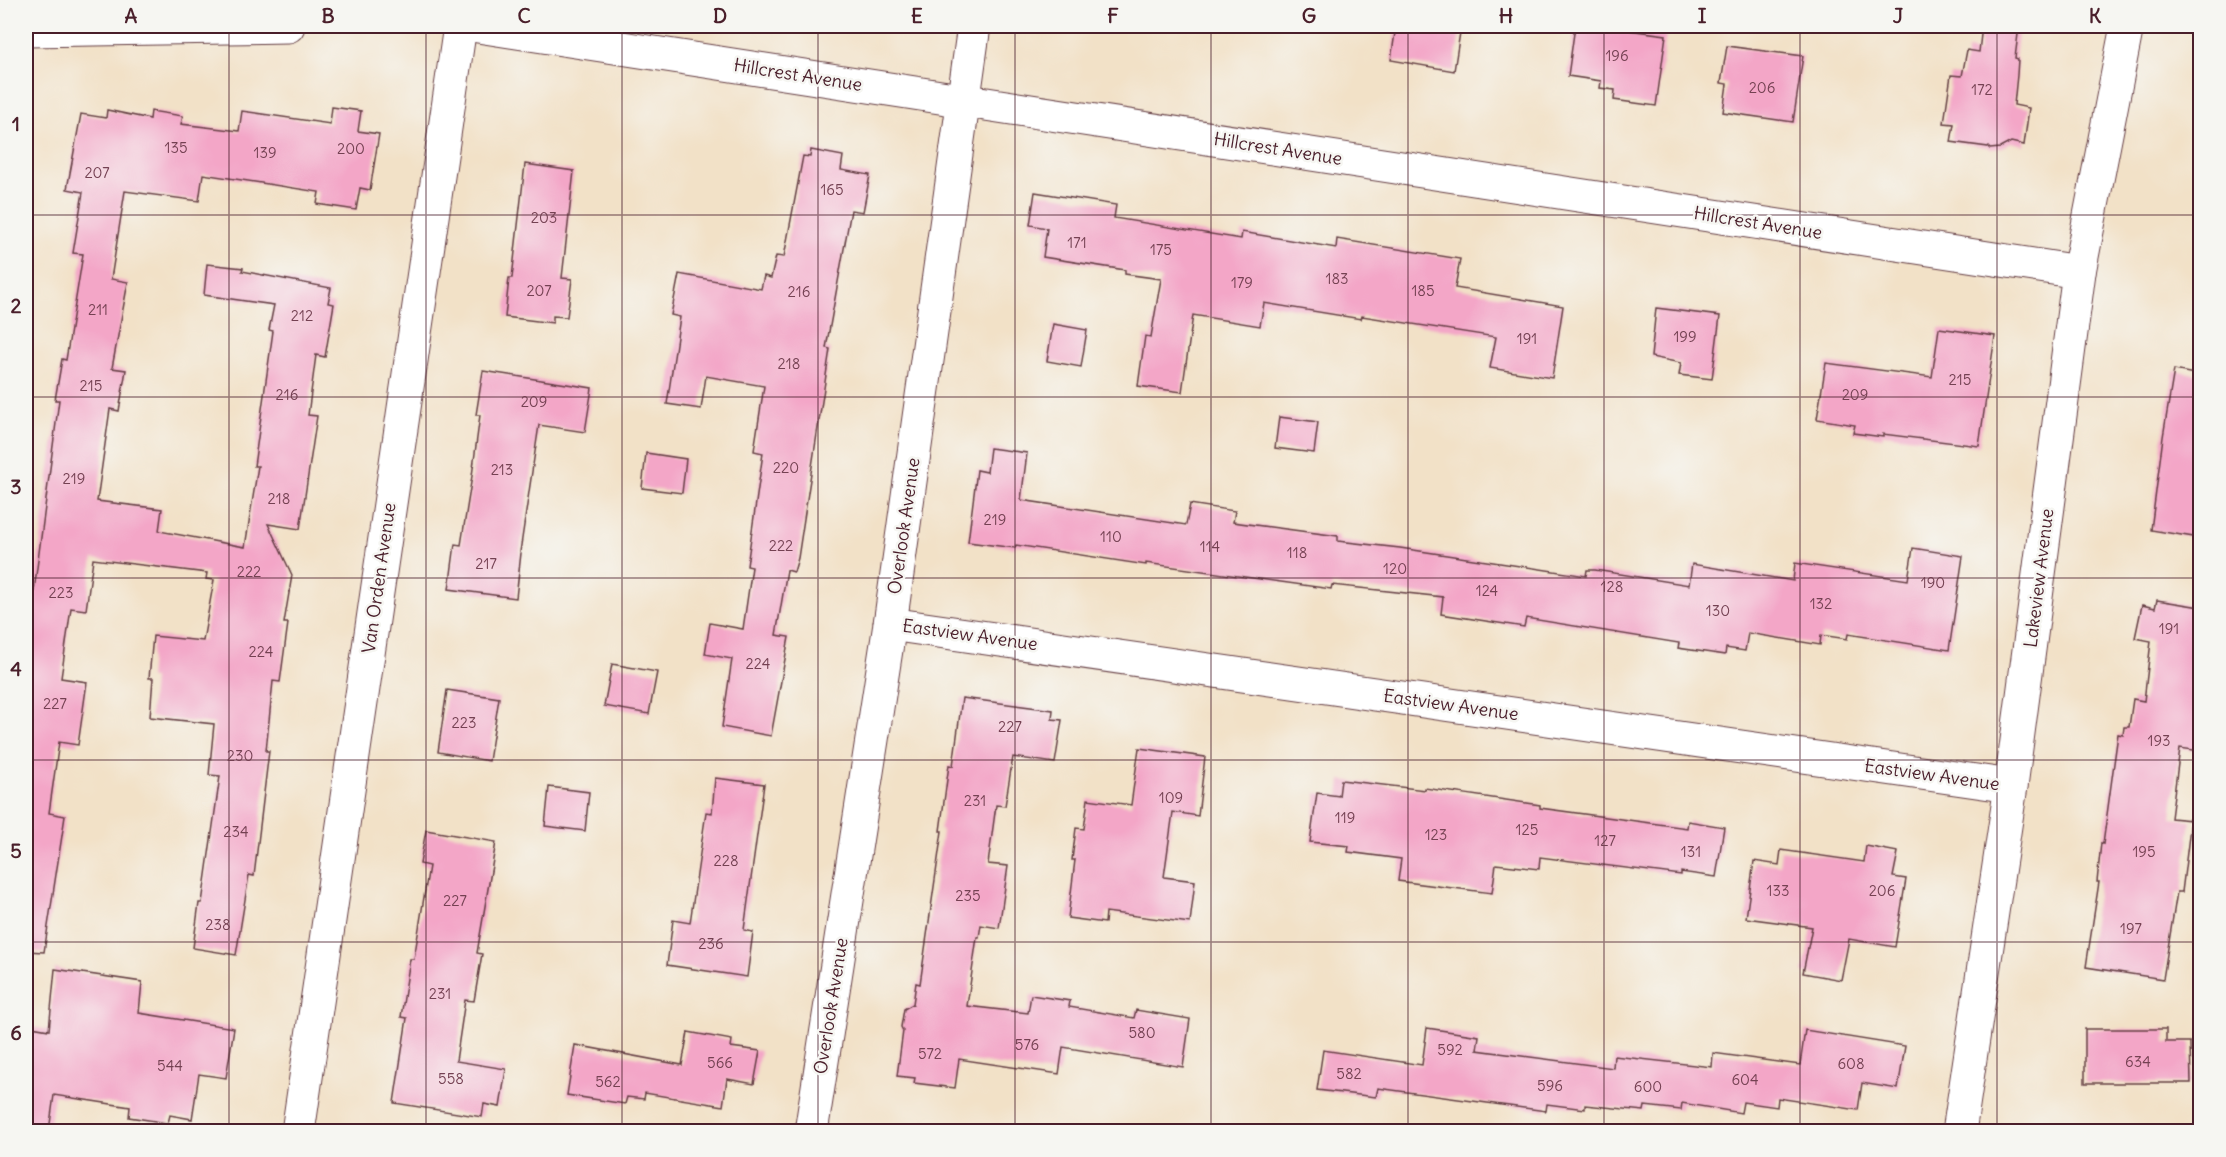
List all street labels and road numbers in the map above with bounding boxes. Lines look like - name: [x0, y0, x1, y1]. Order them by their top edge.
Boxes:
- street label: Hillcrest Avenue: [732, 53, 864, 96]
- street label: Hillcrest Avenue: [1212, 127, 1344, 170]
- street label: Hillcrest Avenue: [1692, 201, 1824, 244]
- street label: Overlook Avenue: [883, 456, 924, 596]
- street label: Van Orden Avenue: [357, 501, 400, 655]
- street label: Lakeview Avenue: [2019, 507, 2058, 649]
- street label: Eastview Avenue: [901, 614, 1039, 655]
- street label: Eastview Avenue: [1382, 684, 1520, 725]
- street label: Eastview Avenue: [1863, 754, 2001, 795]
- street label: Overlook Avenue: [808, 936, 853, 1076]

